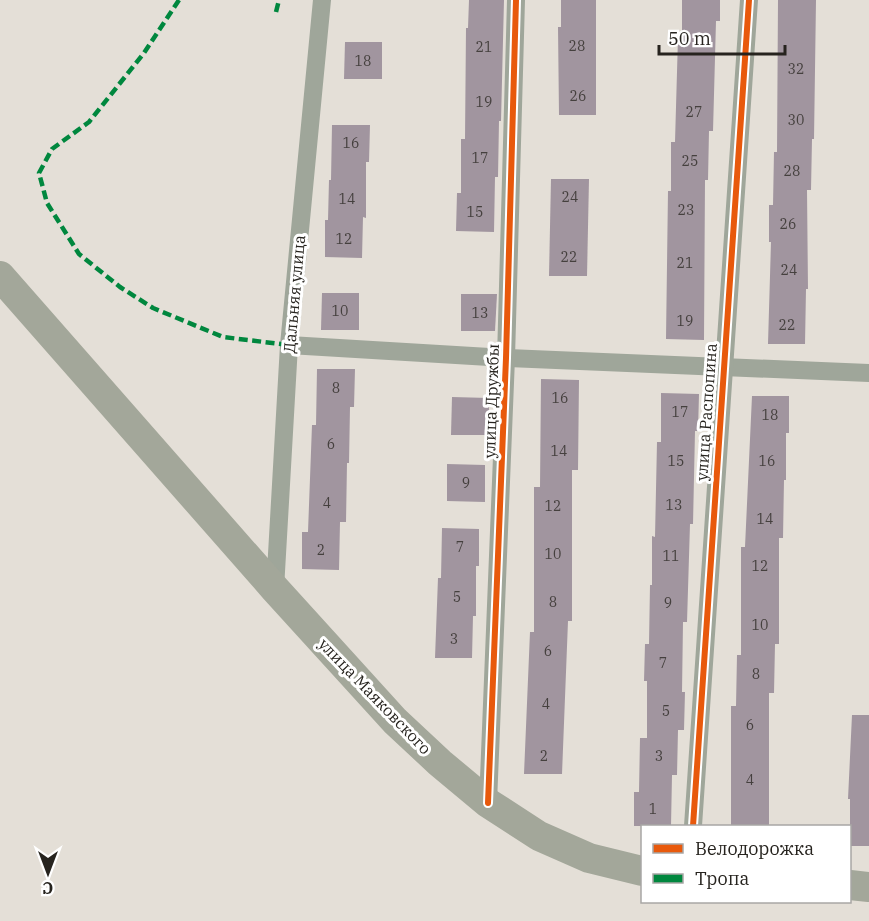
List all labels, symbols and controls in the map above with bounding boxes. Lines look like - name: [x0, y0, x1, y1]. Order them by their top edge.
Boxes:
- scale bar: [659, 18, 785, 56]
- text: 50 m: [668, 27, 711, 50]
- house number: 28: [569, 37, 585, 55]
- house number: 21: [476, 38, 492, 56]
- house number: 18: [355, 52, 371, 70]
- house number: 32: [788, 60, 804, 78]
- house number: 26: [570, 87, 586, 105]
- house number: 19: [476, 93, 492, 111]
- house number: 27: [686, 103, 702, 121]
- house number: 30: [788, 111, 804, 129]
- house number: 16: [343, 134, 359, 152]
- house number: 17: [472, 149, 488, 167]
- house number: 25: [682, 152, 698, 170]
- house number: 28: [784, 162, 800, 180]
- house number: 24: [562, 188, 578, 206]
- house number: 14: [339, 190, 355, 208]
- house number: 23: [678, 201, 694, 219]
- house number: 15: [467, 203, 483, 221]
- house number: 26: [780, 215, 796, 233]
- house number: 12: [336, 230, 352, 248]
- street label: Дальняя улица: [279, 234, 309, 354]
- house number: 22: [561, 248, 577, 266]
- house number: 21: [677, 254, 693, 272]
- house number: 24: [781, 261, 797, 279]
- house number: 10: [332, 302, 348, 320]
- house number: 13: [472, 304, 488, 322]
- house number: 19: [677, 312, 693, 330]
- house number: 22: [779, 316, 795, 334]
- street label: улица Распопина: [691, 342, 721, 481]
- street label: улица Дружбы: [479, 343, 503, 459]
- house number: 8: [332, 379, 340, 397]
- house number: 16: [552, 389, 568, 407]
- house number: 17: [672, 403, 688, 421]
- house number: 18: [762, 406, 778, 424]
- house number: 6: [327, 435, 335, 453]
- house number: 14: [551, 442, 567, 460]
- house number: 15: [668, 452, 684, 470]
- house number: 16: [759, 452, 775, 470]
- house number: 9: [462, 474, 470, 492]
- house number: 4: [323, 494, 331, 512]
- house number: 13: [666, 496, 682, 514]
- house number: 12: [545, 497, 561, 515]
- house number: 14: [757, 510, 773, 528]
- house number: 7: [456, 538, 464, 556]
- house number: 2: [317, 541, 325, 559]
- house number: 10: [545, 545, 561, 563]
- house number: 11: [663, 547, 679, 565]
- house number: 12: [752, 557, 768, 575]
- house number: 5: [453, 588, 461, 606]
- house number: 8: [549, 593, 557, 611]
- house number: 9: [664, 594, 672, 612]
- house number: 10: [752, 616, 768, 634]
- house number: 3: [450, 630, 458, 648]
- street label: улица Маяковского: [315, 634, 435, 758]
- house number: 6: [544, 642, 552, 660]
- house number: 7: [659, 654, 667, 672]
- house number: 8: [752, 665, 760, 683]
- house number: 4: [542, 695, 550, 713]
- house number: 5: [662, 702, 670, 720]
- house number: 6: [746, 716, 754, 734]
- house number: 2: [540, 747, 548, 765]
- house number: 3: [655, 747, 663, 765]
- house number: 4: [746, 771, 754, 789]
- house number: 1: [649, 800, 657, 818]
- legend: [641, 825, 851, 903]
- text: Велодорожка: [695, 837, 814, 860]
- north arrow: [18, 843, 78, 903]
- text: Тропа: [695, 867, 750, 890]
- text: С: [43, 878, 53, 898]

